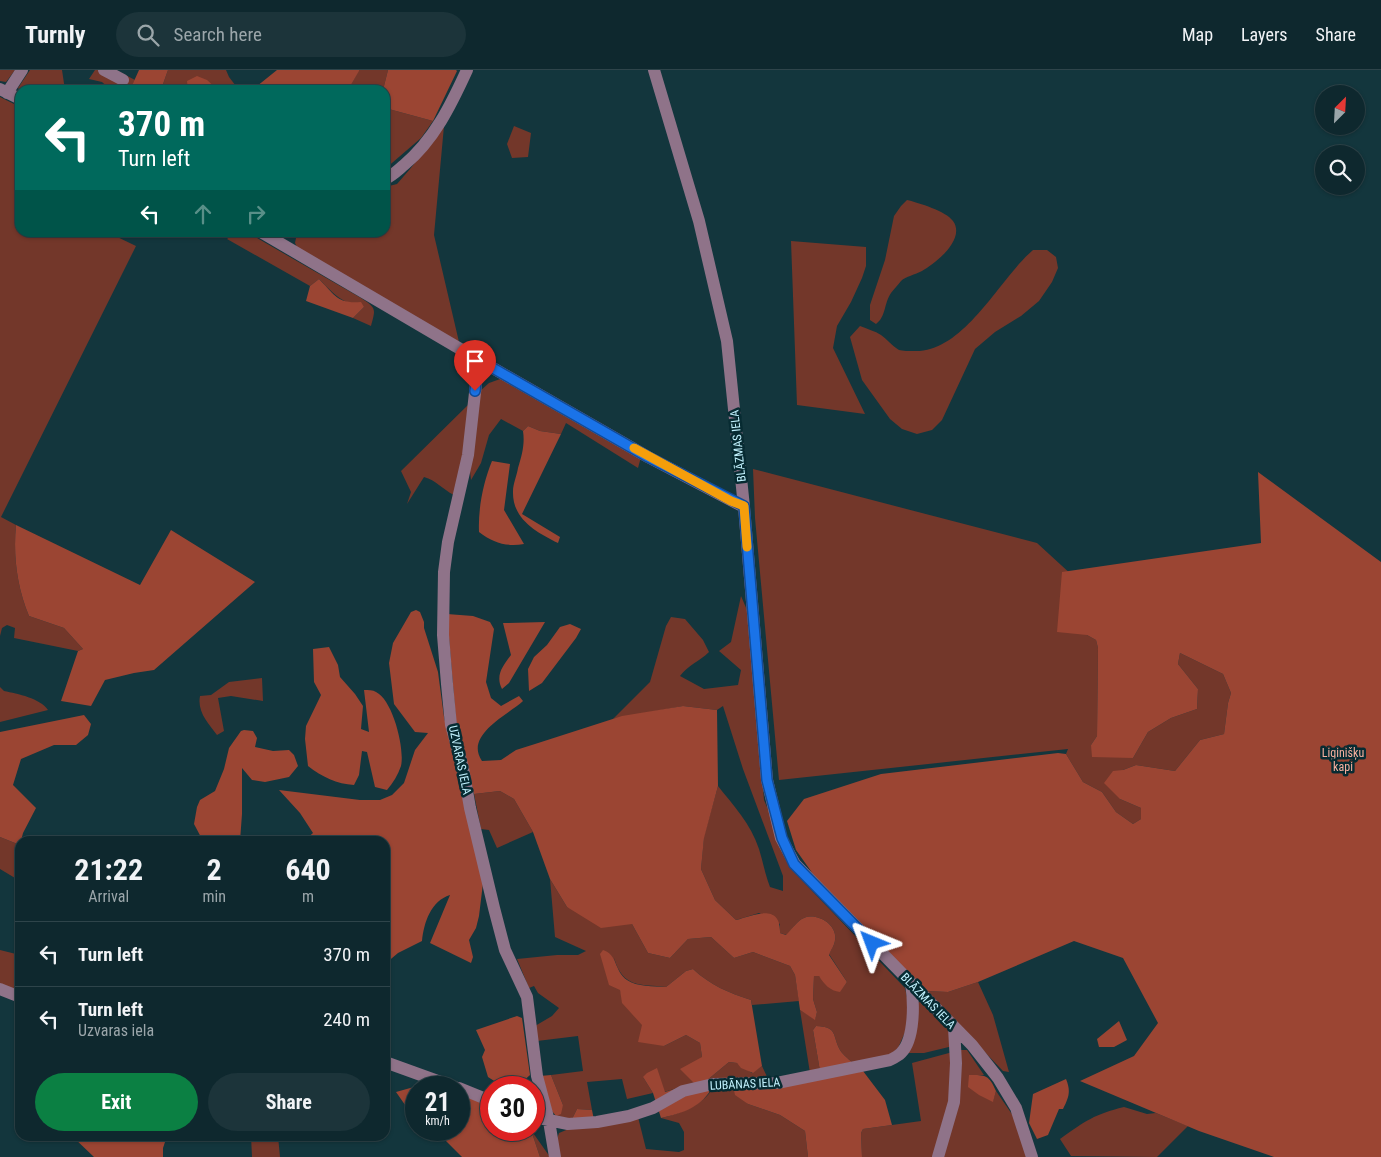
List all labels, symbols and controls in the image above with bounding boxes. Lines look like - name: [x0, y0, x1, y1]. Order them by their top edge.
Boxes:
- search box: [116, 12, 466, 57]
- text: Turnly: [25, 21, 86, 49]
- icon: search: [134, 21, 162, 49]
- text: Search here: [174, 23, 262, 46]
- text: Map: [1182, 24, 1213, 45]
- text: Layers: [1241, 24, 1288, 45]
- text: Share: [1316, 24, 1356, 45]
- north arrow: [1315, 85, 1365, 135]
- map controls: [1315, 85, 1365, 195]
- text: 370 m: [118, 104, 205, 145]
- icon: left: [35, 105, 100, 170]
- button: search: [1315, 145, 1365, 195]
- text: Turn left: [118, 146, 190, 171]
- icon: left: [136, 200, 164, 228]
- icon: ahead: [189, 200, 217, 228]
- icon: right: [242, 200, 270, 228]
- pin: [454, 340, 496, 391]
- icon: arrive: [461, 347, 489, 375]
- street label: BLĀZMAS IELA: [727, 409, 749, 483]
- street label: UZVARAS IELA: [446, 724, 474, 796]
- park label: Liginišķu kapi: [1322, 746, 1364, 774]
- text: 21:22: [74, 852, 143, 887]
- text: 2: [207, 852, 222, 887]
- text: 640: [285, 852, 331, 887]
- text: Arrival: [88, 887, 129, 906]
- text: min: [202, 887, 226, 906]
- text: m: [302, 887, 314, 906]
- position arrow: [845, 916, 897, 968]
- icon: left: [35, 940, 63, 968]
- text: Turn left: [78, 943, 143, 966]
- text: 370 m: [323, 943, 370, 966]
- street label: BLĀZMAS IELA: [898, 970, 958, 1032]
- text: Turn left: [78, 998, 143, 1021]
- icon: left: [35, 1005, 63, 1033]
- text: 240 m: [323, 1008, 370, 1031]
- text: Uzvaras iela: [78, 1021, 154, 1040]
- button: Exit: [35, 1073, 198, 1131]
- button: Share: [208, 1073, 370, 1131]
- street label: LUBĀNAS IELA: [709, 1075, 781, 1093]
- speed limit sign: 30: [480, 1076, 545, 1141]
- text: 21: [425, 1088, 450, 1117]
- text: km/h: [425, 1114, 450, 1128]

